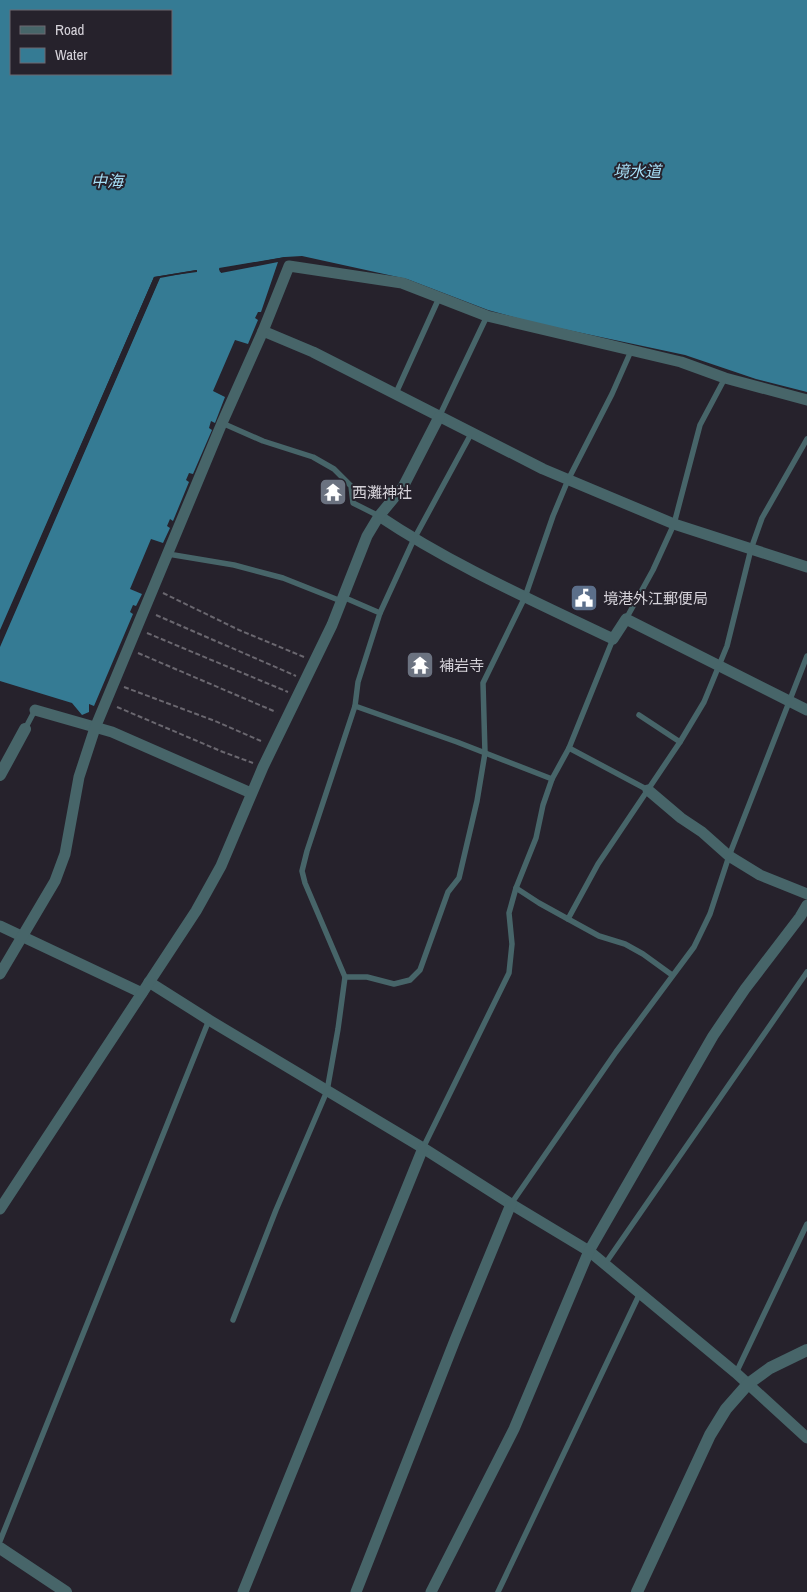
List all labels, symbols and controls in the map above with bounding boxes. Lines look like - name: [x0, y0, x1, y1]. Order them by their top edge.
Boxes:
- legend: [10, 10, 172, 75]
- text: Road: [55, 19, 84, 40]
- text: Water: [55, 44, 87, 65]
- water label: 境水道: [613, 160, 664, 182]
- water label: 中海: [91, 170, 126, 192]
- temple icon: 西灘神社: [318, 477, 348, 507]
- place label: 西灘神社: [352, 482, 412, 503]
- public building icon: 境港外江郵便局: [569, 583, 599, 613]
- place label: 境港外江郵便局: [603, 588, 708, 609]
- temple icon: 補岩寺: [405, 650, 435, 680]
- place label: 補岩寺: [439, 655, 484, 676]

